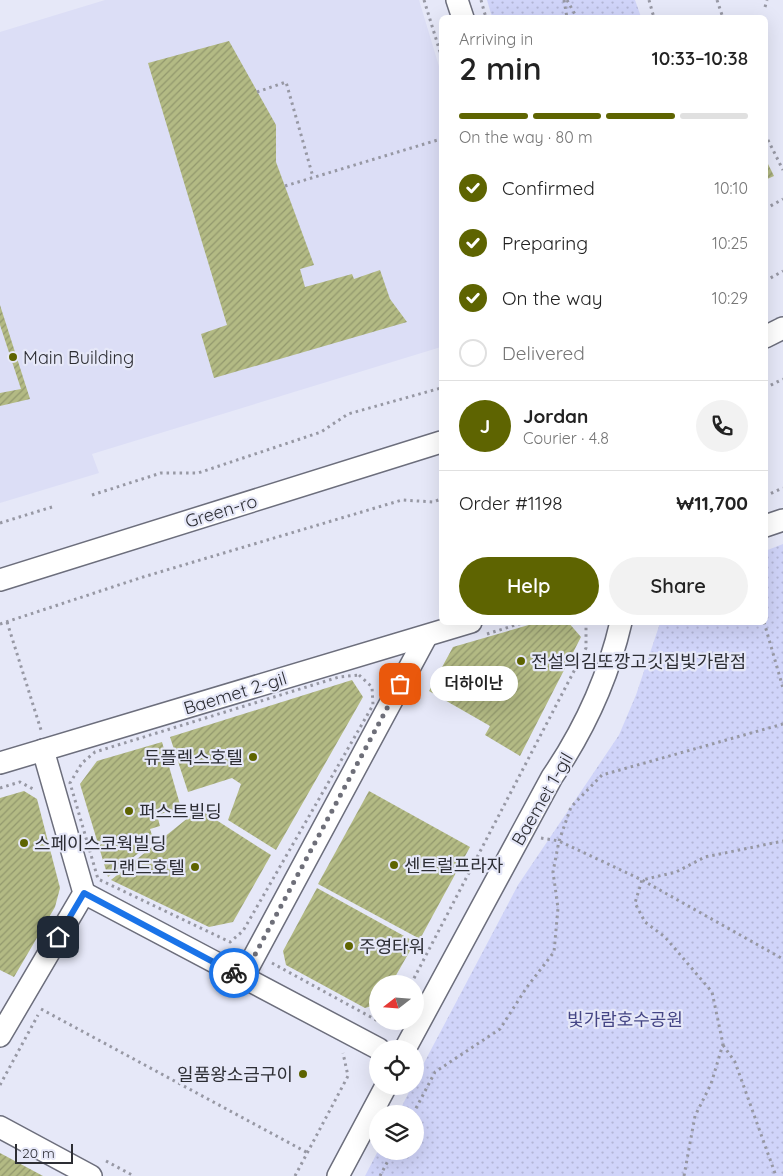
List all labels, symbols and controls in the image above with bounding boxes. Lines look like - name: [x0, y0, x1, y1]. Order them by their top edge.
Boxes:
- text: Arriving in: [459, 29, 533, 49]
- text: 10:33–10:38: [651, 46, 748, 70]
- text: 2 min: [459, 48, 542, 88]
- text: On the way · 80 m: [459, 127, 593, 147]
- icon: check: [459, 174, 487, 202]
- text: Confirmed: [502, 176, 595, 200]
- text: 10:10: [714, 178, 748, 198]
- icon: check: [459, 229, 487, 257]
- text: Preparing: [502, 231, 588, 255]
- text: 10:25: [712, 233, 748, 253]
- icon: check: [459, 284, 487, 312]
- text: On the way: [502, 286, 603, 310]
- text: 10:29: [712, 288, 748, 308]
- text: Delivered: [502, 341, 585, 365]
- place label: Main Building: [23, 346, 134, 369]
- marker: Main Building: [7, 351, 19, 363]
- button: phone: [696, 400, 748, 452]
- text: Jordan: [523, 404, 588, 428]
- text: J: [480, 414, 490, 438]
- text: Courier · 4.8: [523, 428, 609, 448]
- street label: Green-ro: [182, 489, 260, 533]
- text: Order #1198: [459, 491, 563, 515]
- text: ₩11,700: [676, 491, 748, 515]
- button: Help: [459, 557, 599, 615]
- button: Share: [609, 557, 748, 615]
- place label: 전설의김또깡고깃집빛가람점: [531, 650, 746, 673]
- marker: 전설의김또깡고깃집빛가람점: [515, 655, 527, 667]
- pin: [379, 663, 421, 705]
- street label: Baemet 2-gil: [181, 666, 289, 720]
- callout: 더하이난: [430, 666, 518, 702]
- icon: bag: [386, 670, 414, 698]
- text: 더하이난: [445, 673, 503, 693]
- place label: 듀플렉스호텔: [144, 746, 243, 769]
- street label: Baemet 1-gil: [506, 749, 578, 849]
- marker: 듀플렉스호텔: [247, 751, 259, 763]
- place label: 퍼스트빌딩: [139, 800, 222, 823]
- marker: 퍼스트빌딩: [123, 805, 135, 817]
- place label: 스페이스코웍빌딩: [34, 832, 166, 855]
- marker: 스페이스코웍빌딩: [18, 837, 30, 849]
- place label: 센트럴프라자: [404, 854, 504, 877]
- place label: 그랜드호텔: [102, 856, 185, 879]
- marker: 센트럴프라자: [388, 859, 400, 871]
- marker: 그랜드호텔: [189, 861, 201, 873]
- pin: [37, 916, 79, 958]
- icon: home: [44, 923, 72, 951]
- place label: 주영타워: [359, 935, 425, 958]
- marker: 주영타워: [343, 940, 355, 952]
- courier: [209, 948, 259, 998]
- icon: bike: [220, 959, 248, 987]
- north arrow: [369, 975, 424, 1030]
- map controls: [369, 975, 424, 1160]
- park label: 빛가람호수공원: [567, 1008, 683, 1031]
- button: locate: [369, 1040, 424, 1095]
- place label: 일품왕소금구이: [177, 1063, 293, 1086]
- marker: 일품왕소금구이: [297, 1068, 309, 1080]
- button: layers: [369, 1105, 424, 1160]
- scale bar: [15, 1141, 72, 1164]
- text: 20 m: [22, 1144, 55, 1162]

